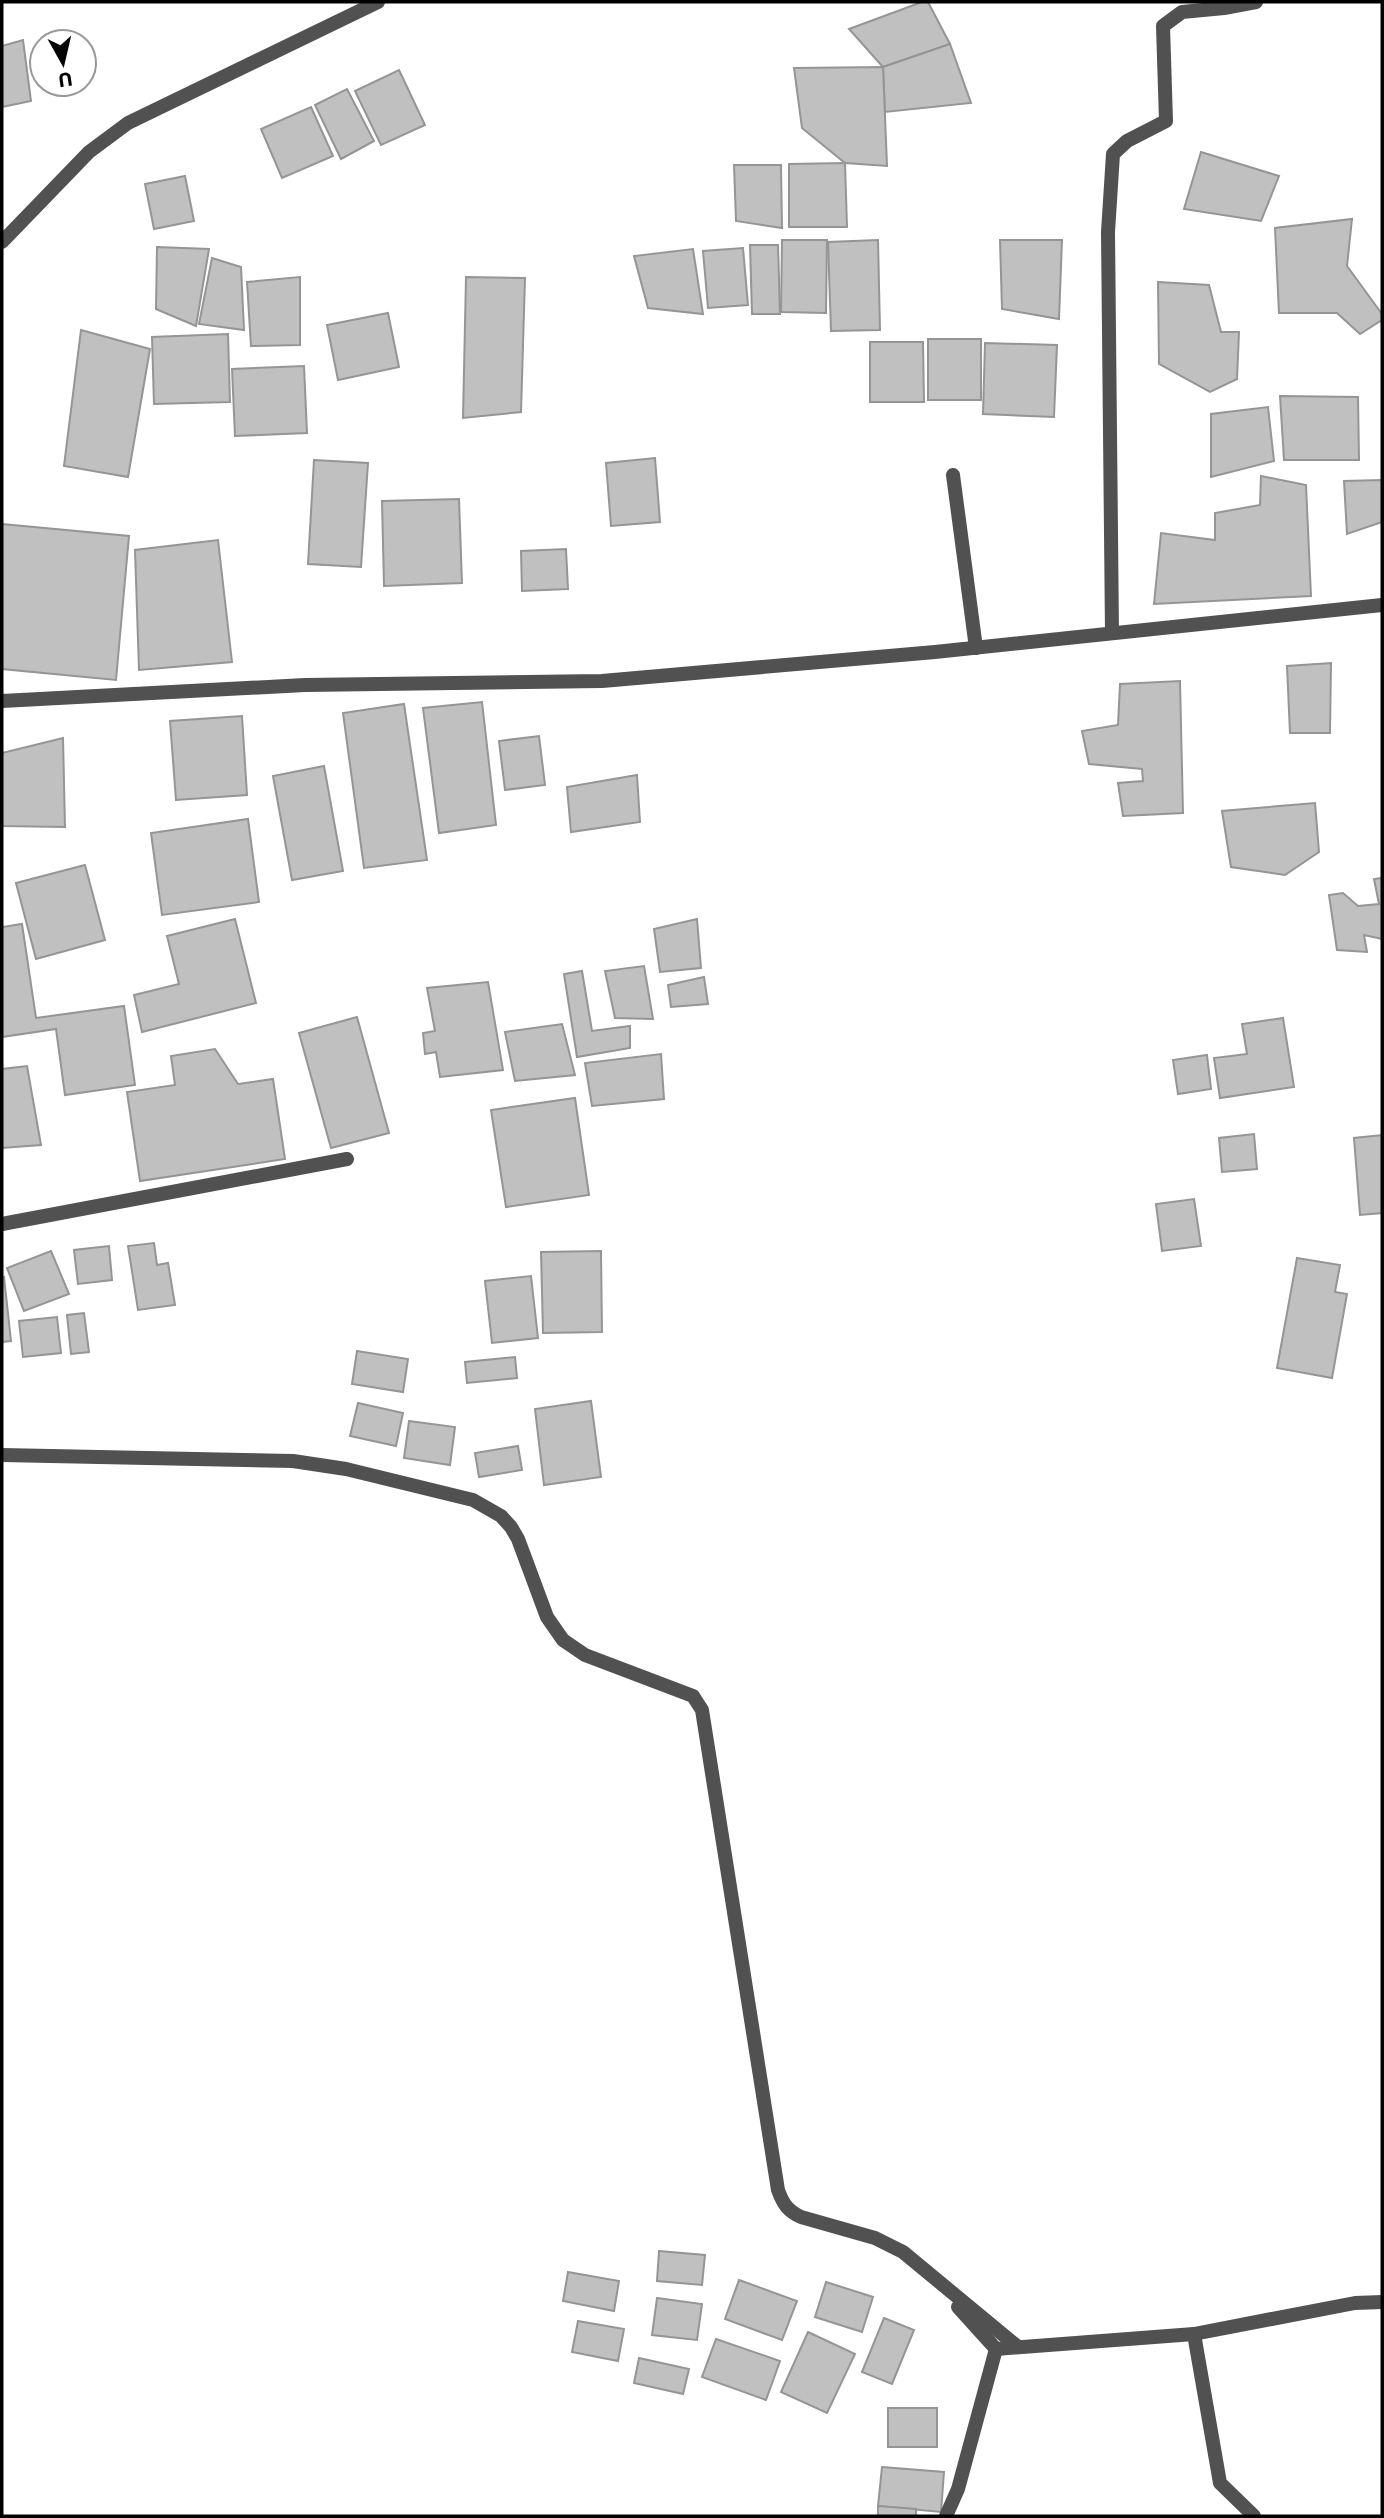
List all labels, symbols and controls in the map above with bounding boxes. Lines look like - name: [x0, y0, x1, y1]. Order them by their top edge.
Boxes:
- north arrow: [28, 28, 98, 98]
- text: U: [57, 68, 74, 93]

